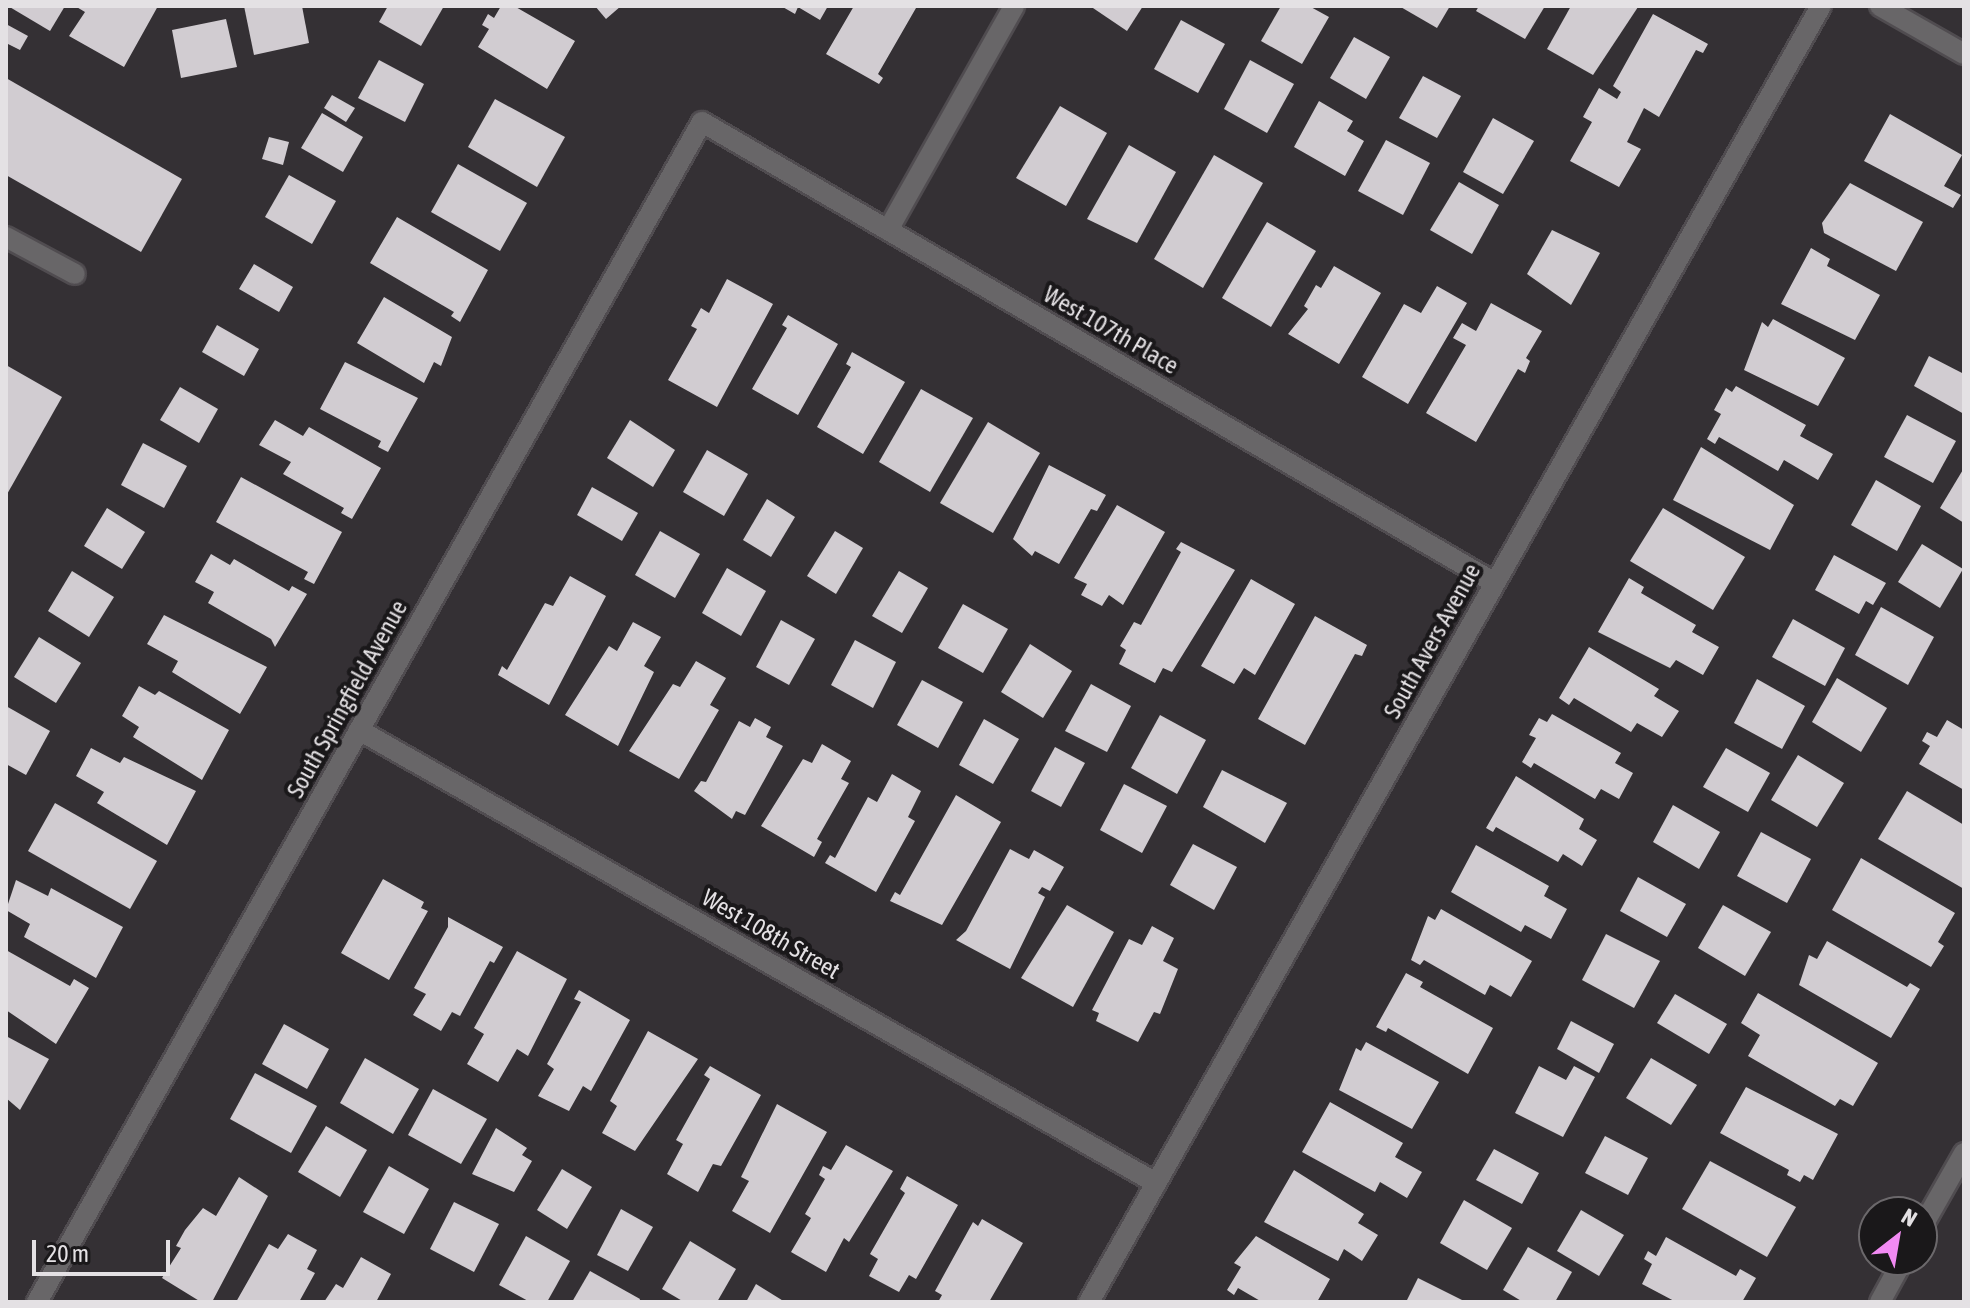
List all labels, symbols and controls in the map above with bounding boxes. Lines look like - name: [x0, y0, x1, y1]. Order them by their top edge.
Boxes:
- street label: West 107th Place: [1038, 280, 1184, 380]
- street label: South Avers Avenue: [1378, 559, 1486, 723]
- street label: South Springfield Avenue: [281, 595, 413, 803]
- street label: West 108th Street: [697, 883, 845, 985]
- north arrow: [1858, 1196, 1938, 1276]
- text: N: [1897, 1203, 1922, 1232]
- scale bar: [36, 1224, 174, 1274]
- text: 20 m: [46, 1240, 89, 1267]

